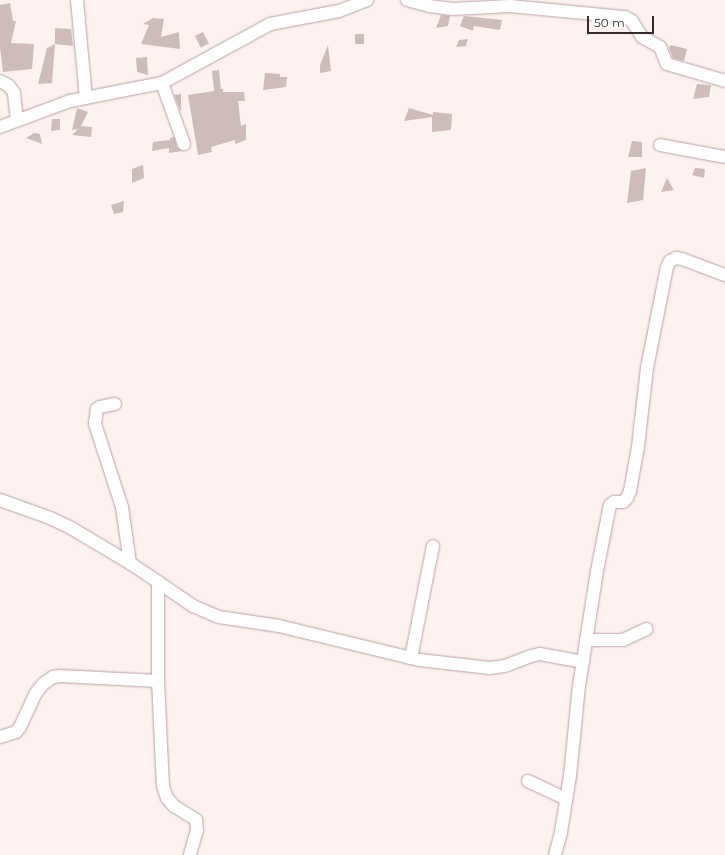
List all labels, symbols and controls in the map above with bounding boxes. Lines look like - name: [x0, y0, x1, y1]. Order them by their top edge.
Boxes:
- scale bar: [589, 8, 656, 34]
- text: 50 m: [594, 15, 625, 30]

